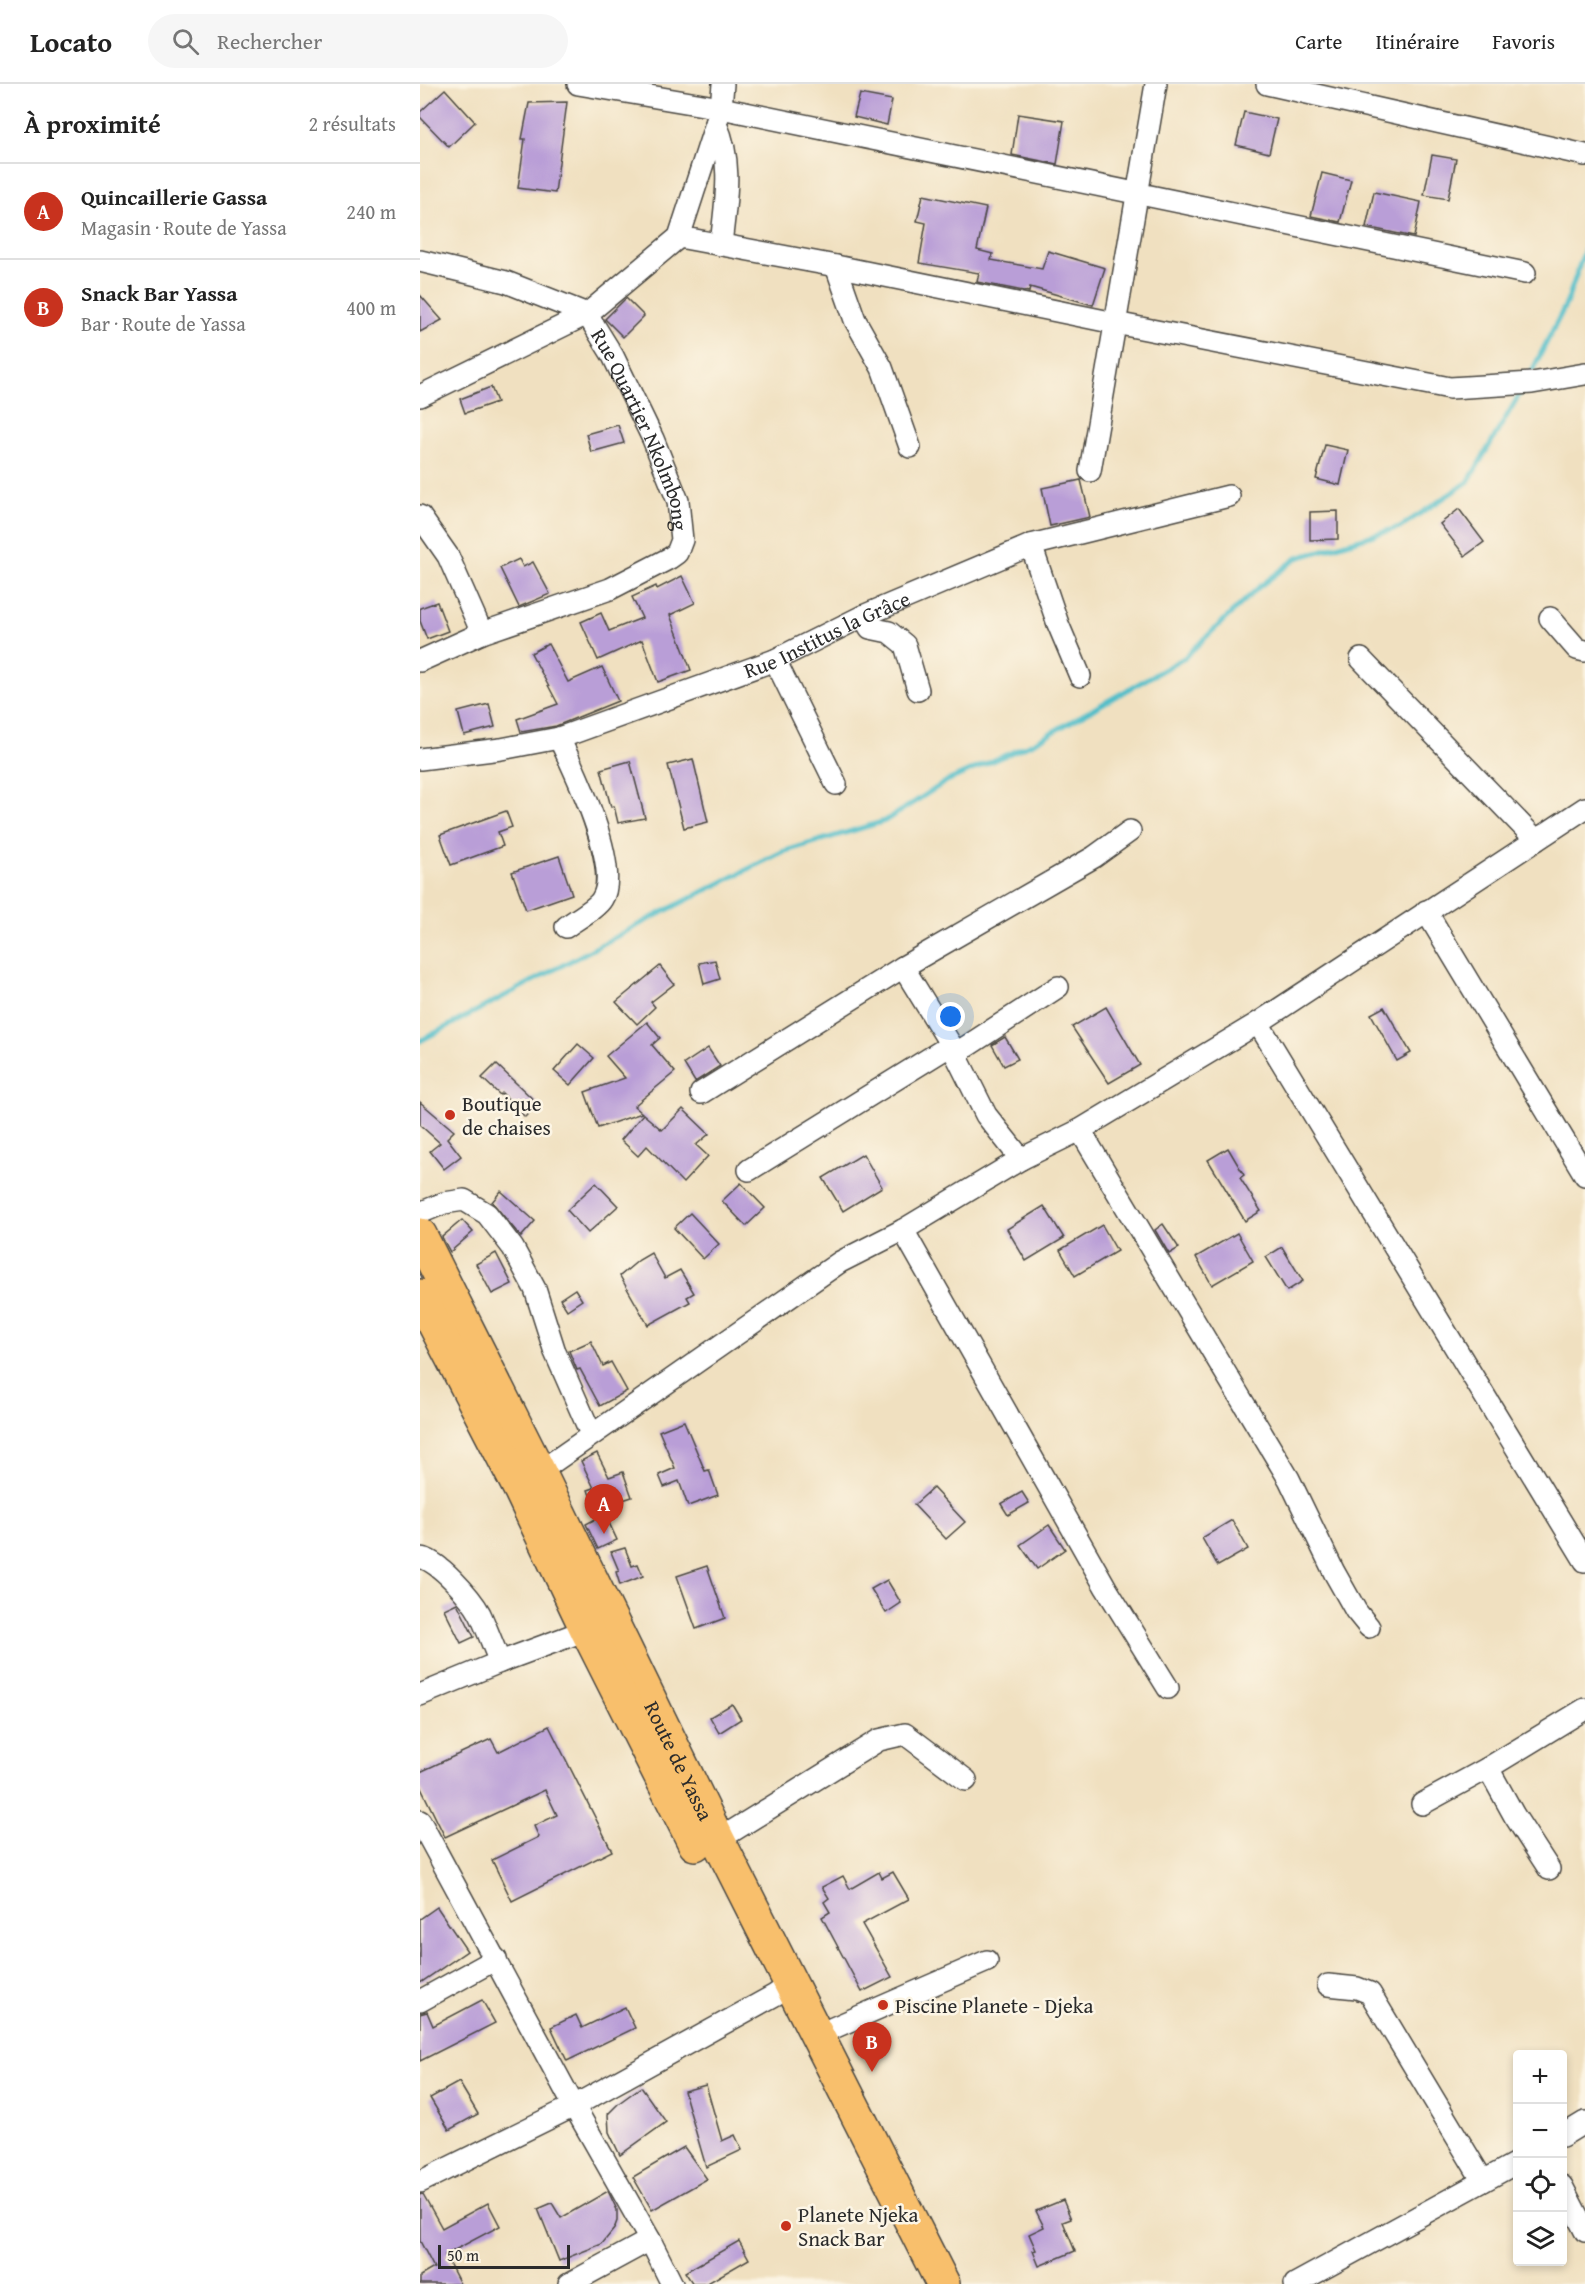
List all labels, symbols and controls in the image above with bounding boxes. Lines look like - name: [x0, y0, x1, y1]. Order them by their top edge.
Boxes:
- search box: [148, 14, 568, 68]
- text: Locato: [30, 21, 112, 62]
- icon: search: [169, 25, 202, 58]
- text: Rechercher: [217, 25, 322, 57]
- text: Carte: [1295, 26, 1342, 57]
- text: Itinéraire: [1375, 26, 1459, 57]
- text: Favoris: [1492, 26, 1555, 57]
- text: À proximité: [24, 104, 161, 143]
- text: 2 résultats: [308, 109, 396, 138]
- text: Quincaillerie Gassa: [81, 181, 267, 213]
- text: A: [37, 197, 50, 226]
- text: 240 m: [346, 197, 396, 226]
- text: Magasin · Route de Yassa: [81, 213, 287, 242]
- text: Snack Bar Yassa: [81, 277, 238, 309]
- text: B: [37, 293, 50, 322]
- text: 400 m: [346, 293, 396, 322]
- text: Bar · Route de Yassa: [81, 309, 246, 338]
- street label: Rue Quartier Nkolmbong: [584, 322, 696, 532]
- street label: Rue Institus la Grâce: [739, 582, 915, 686]
- your location: [936, 1002, 965, 1031]
- place label: Boutique de chaises: [462, 1088, 551, 1143]
- marker: Boutique de chaises: [443, 1108, 457, 1122]
- pin: A: [584, 1484, 624, 1534]
- street label: Route de Yassa: [637, 1695, 722, 1826]
- place label: Piscine Planete - Djeka: [895, 1990, 1093, 2021]
- marker: Piscine Planete - Djeka: [876, 1998, 890, 2012]
- pin: B: [852, 2022, 892, 2072]
- map controls: [1513, 2050, 1567, 2266]
- button: +: [1513, 2050, 1567, 2104]
- button: −: [1513, 2104, 1567, 2158]
- button: locate: [1513, 2158, 1567, 2212]
- place label: Planete Njeka Snack Bar: [798, 2199, 919, 2254]
- button: layers: [1513, 2212, 1567, 2266]
- marker: Planete Njeka Snack Bar: [779, 2219, 793, 2233]
- scale bar: [438, 2242, 570, 2270]
- text: 50 m: [447, 2243, 479, 2267]

